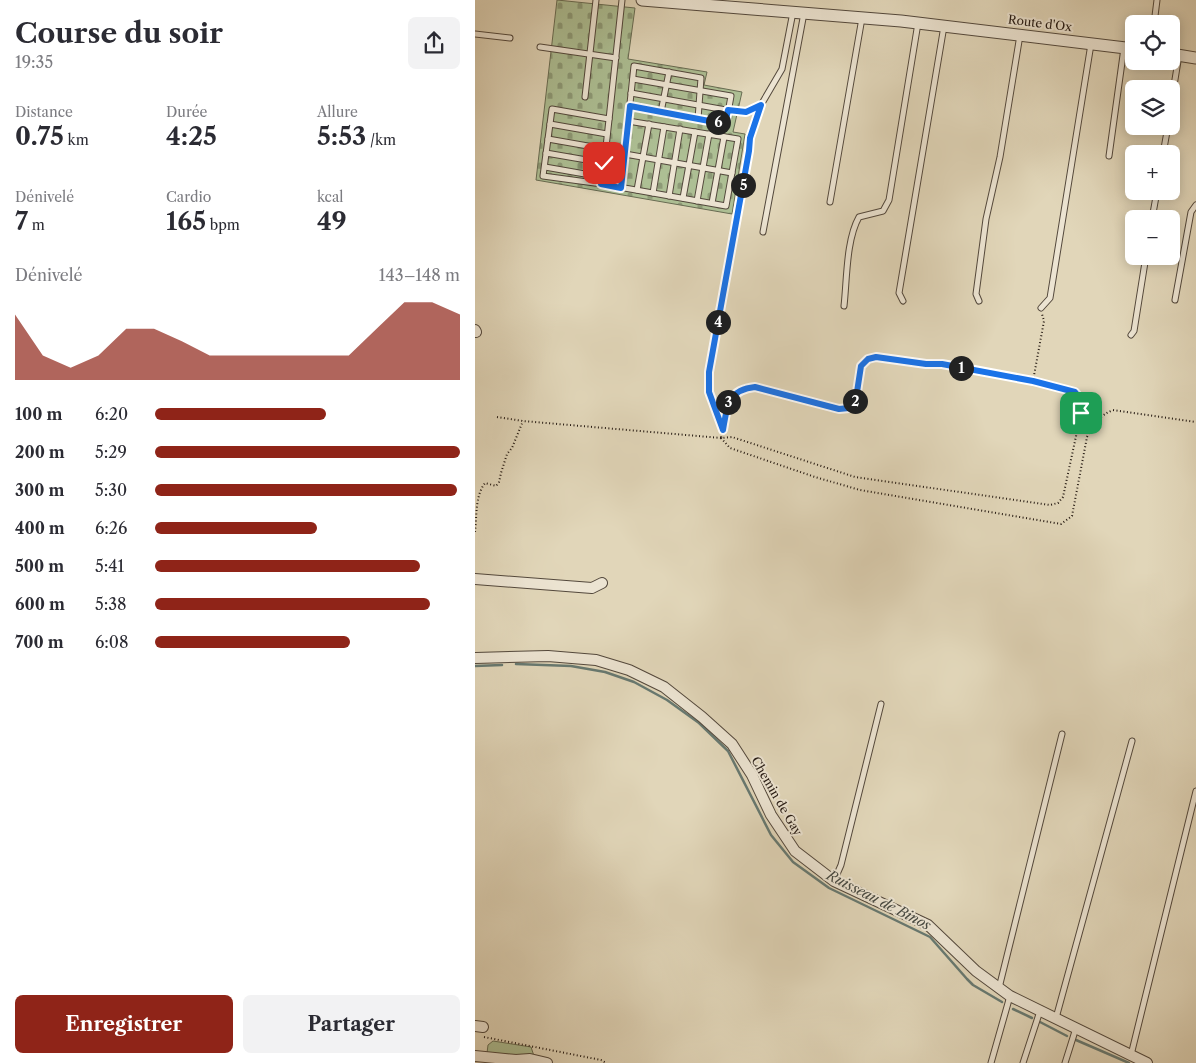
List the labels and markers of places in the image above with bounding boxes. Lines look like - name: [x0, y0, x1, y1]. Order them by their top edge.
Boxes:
- pin: 6: [705, 110, 731, 134]
- pin: [583, 142, 625, 184]
- pin: 5: [731, 172, 755, 198]
- pin: 4: [705, 310, 731, 334]
- pin: 1: [949, 356, 973, 380]
- pin: 2: [843, 388, 867, 414]
- pin: 3: [715, 390, 741, 414]
- pin: [1060, 392, 1102, 434]

